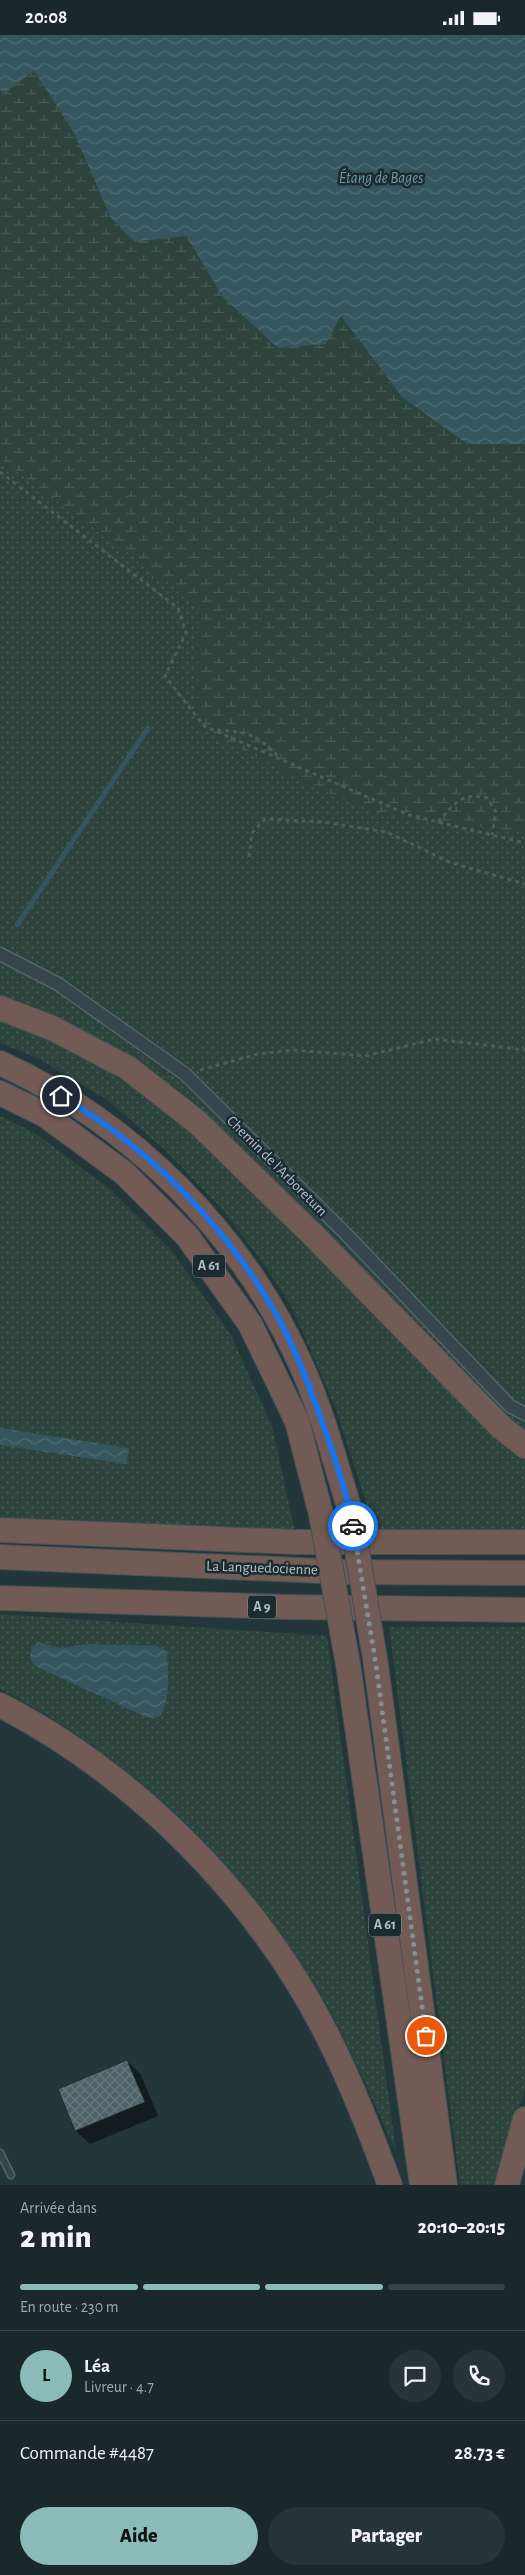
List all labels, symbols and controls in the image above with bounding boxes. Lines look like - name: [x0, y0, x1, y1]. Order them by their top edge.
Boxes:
- text: 20:08: [25, 8, 67, 27]
- water label: Étang de Bages: [339, 168, 423, 186]
- pin: [40, 1075, 82, 1117]
- icon: home: [47, 1082, 75, 1110]
- street label: Chemin de l'Arboretum: [224, 1113, 330, 1219]
- road number: A 61: [193, 1255, 225, 1277]
- courier: [328, 1501, 378, 1551]
- icon: car: [339, 1512, 367, 1540]
- street label: La Languedocienne: [206, 1559, 318, 1577]
- road number: A 9: [248, 1595, 276, 1619]
- road number: A 61: [369, 1913, 401, 1937]
- pin: [405, 2015, 447, 2057]
- icon: bag: [412, 2022, 440, 2050]
- text: Arrivée dans: [20, 2200, 97, 2216]
- text: 20:10–20:15: [418, 2218, 505, 2237]
- text: 2 min: [20, 2221, 92, 2253]
- text: En route · 230 m: [20, 2299, 119, 2315]
- button: chat: [389, 2350, 441, 2402]
- button: phone: [453, 2350, 505, 2402]
- text: Léa: [84, 2357, 110, 2376]
- text: L: [42, 2366, 50, 2385]
- text: Livreur · 4.7: [84, 2379, 154, 2395]
- text: Commande #4487: [20, 2444, 154, 2463]
- text: 28.73 €: [454, 2444, 505, 2463]
- button: Aide: [20, 2507, 258, 2565]
- button: Partager: [268, 2507, 505, 2565]

